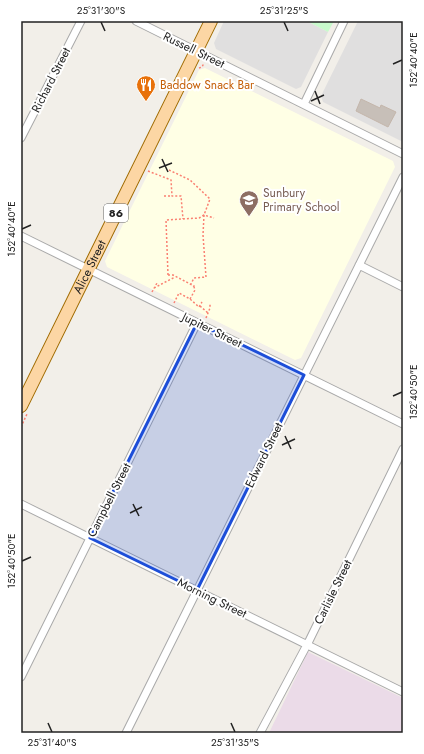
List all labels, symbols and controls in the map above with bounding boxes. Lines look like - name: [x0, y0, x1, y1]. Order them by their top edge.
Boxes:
- text: 25°31'30"S: [77, 3, 126, 18]
- text: 25°31'25"S: [260, 3, 309, 18]
- street label: Russell Street: [160, 27, 228, 73]
- text: 152°40'40"E: [406, 32, 421, 88]
- street label: Richard Street: [27, 44, 75, 116]
- restaurant icon: Baddow Snack Bar: [135, 74, 157, 102]
- place label: Baddow Snack Bar: [160, 76, 255, 94]
- place label: Sunbury Primary School: [263, 184, 340, 216]
- school or university icon: Sunbury Primary School: [238, 189, 260, 217]
- text: 152°40'40"E: [4, 201, 19, 257]
- road number: 86: [104, 204, 128, 222]
- street label: Alice Street: [69, 237, 111, 297]
- street label: Jupiter Street: [177, 307, 245, 352]
- text: 152°40'50"E: [406, 364, 421, 420]
- street label: Edward Street: [240, 419, 288, 491]
- street label: Campbell Street: [83, 460, 135, 540]
- text: 152°40'50"E: [4, 533, 19, 589]
- street label: Carlisle Street: [310, 556, 356, 627]
- street label: Morning Street: [174, 573, 250, 623]
- text: 25°31'40"S: [28, 735, 77, 750]
- text: 25°31'35"S: [211, 735, 260, 750]

